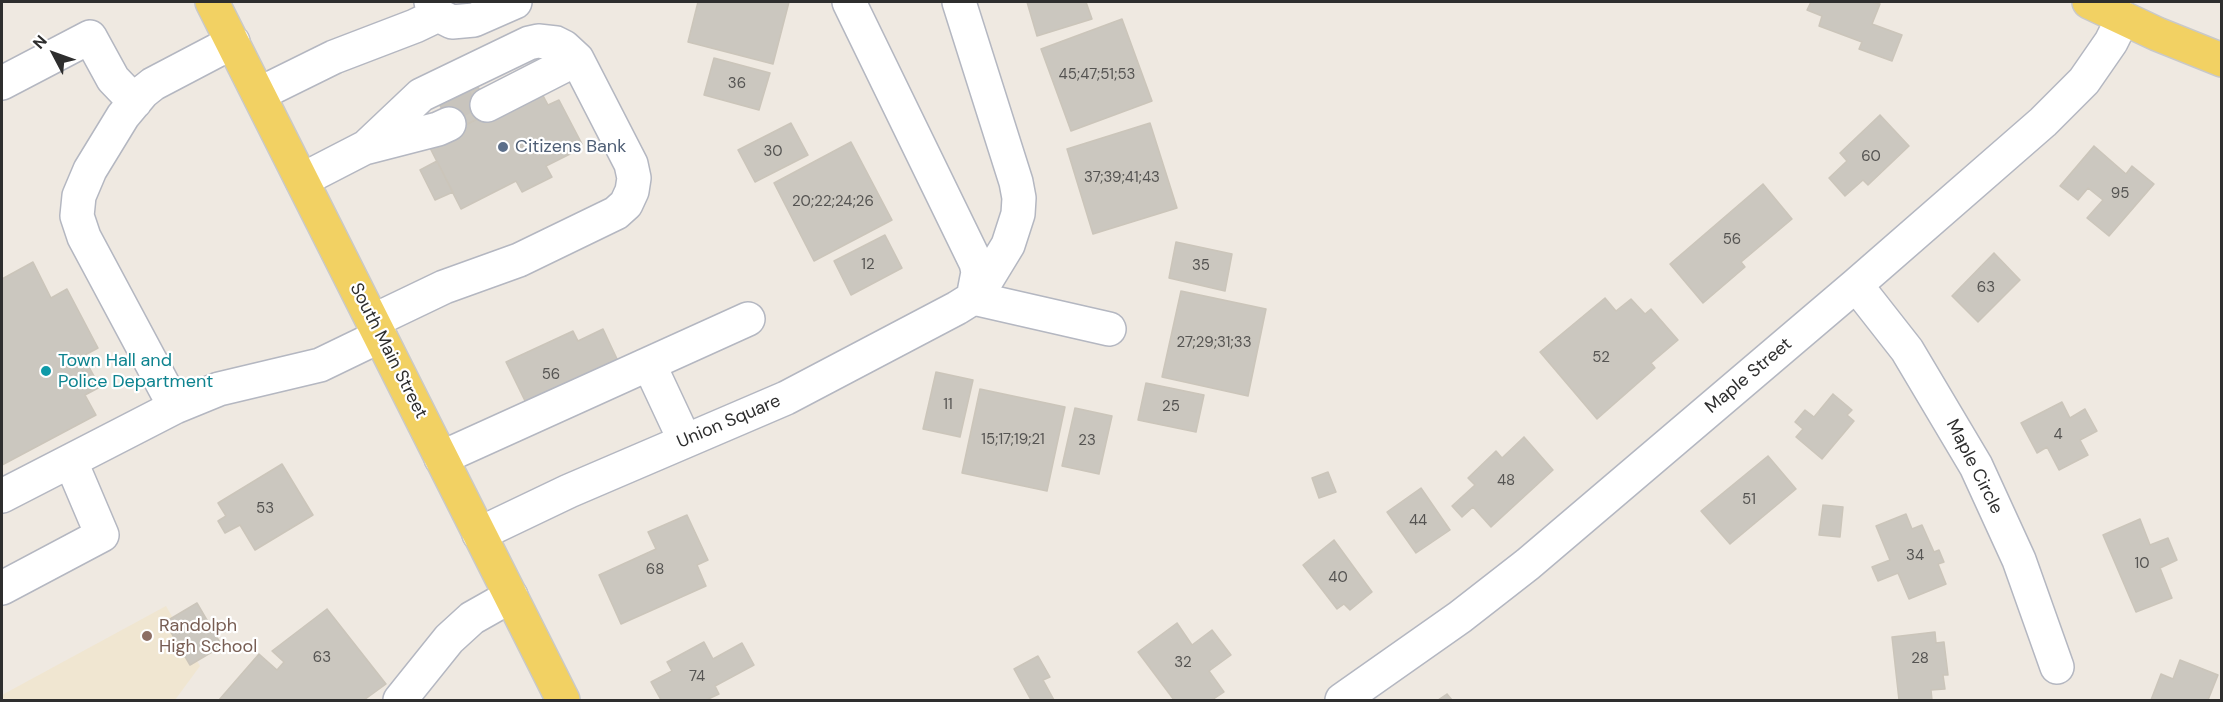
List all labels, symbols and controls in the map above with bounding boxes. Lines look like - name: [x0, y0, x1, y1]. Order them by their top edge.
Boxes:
- north arrow: [24, 24, 84, 84]
- text: N: [28, 31, 52, 53]
- house number: 45;47;51;53: [1059, 66, 1135, 84]
- house number: 36: [728, 75, 746, 93]
- place label: Citizens Bank: [515, 136, 626, 158]
- marker: Citizens Bank: [496, 140, 510, 154]
- house number: 30: [763, 143, 783, 161]
- house number: 60: [1861, 148, 1881, 166]
- house number: 37;39;41;43: [1084, 169, 1160, 187]
- house number: 95: [2111, 185, 2129, 203]
- house number: 20;22;24;26: [792, 193, 874, 211]
- house number: 56: [1723, 231, 1741, 249]
- house number: 12: [861, 256, 875, 274]
- house number: 35: [1192, 257, 1210, 275]
- house number: 63: [1977, 279, 1995, 297]
- street label: South Main Street: [345, 280, 431, 422]
- house number: 27;29;31;33: [1177, 334, 1251, 352]
- street label: Maple Street: [1701, 334, 1797, 418]
- house number: 52: [1592, 349, 1610, 367]
- place label: Town Hall and Police Department: [58, 350, 213, 392]
- marker: Town Hall and Police Department: [39, 364, 53, 378]
- house number: 56: [542, 366, 560, 384]
- street label: Union Square: [674, 390, 784, 454]
- house number: 11: [943, 396, 953, 414]
- house number: 25: [1162, 398, 1180, 416]
- street label: Maple Circle: [1941, 416, 2007, 518]
- house number: 4: [2053, 426, 2063, 444]
- house number: 15;17;19;21: [981, 431, 1045, 449]
- house number: 23: [1078, 432, 1096, 450]
- house number: 48: [1497, 472, 1515, 490]
- house number: 51: [1742, 491, 1756, 509]
- house number: 53: [256, 500, 274, 518]
- house number: 44: [1409, 512, 1427, 530]
- house number: 34: [1906, 547, 1924, 565]
- house number: 10: [2135, 555, 2149, 573]
- house number: 68: [646, 561, 664, 579]
- house number: 40: [1328, 569, 1348, 587]
- place label: Randolph High School: [159, 615, 257, 658]
- marker: Randolph High School: [140, 629, 154, 643]
- house number: 63: [313, 649, 331, 667]
- house number: 28: [1911, 650, 1929, 668]
- house number: 32: [1174, 654, 1192, 672]
- house number: 74: [689, 668, 705, 686]

